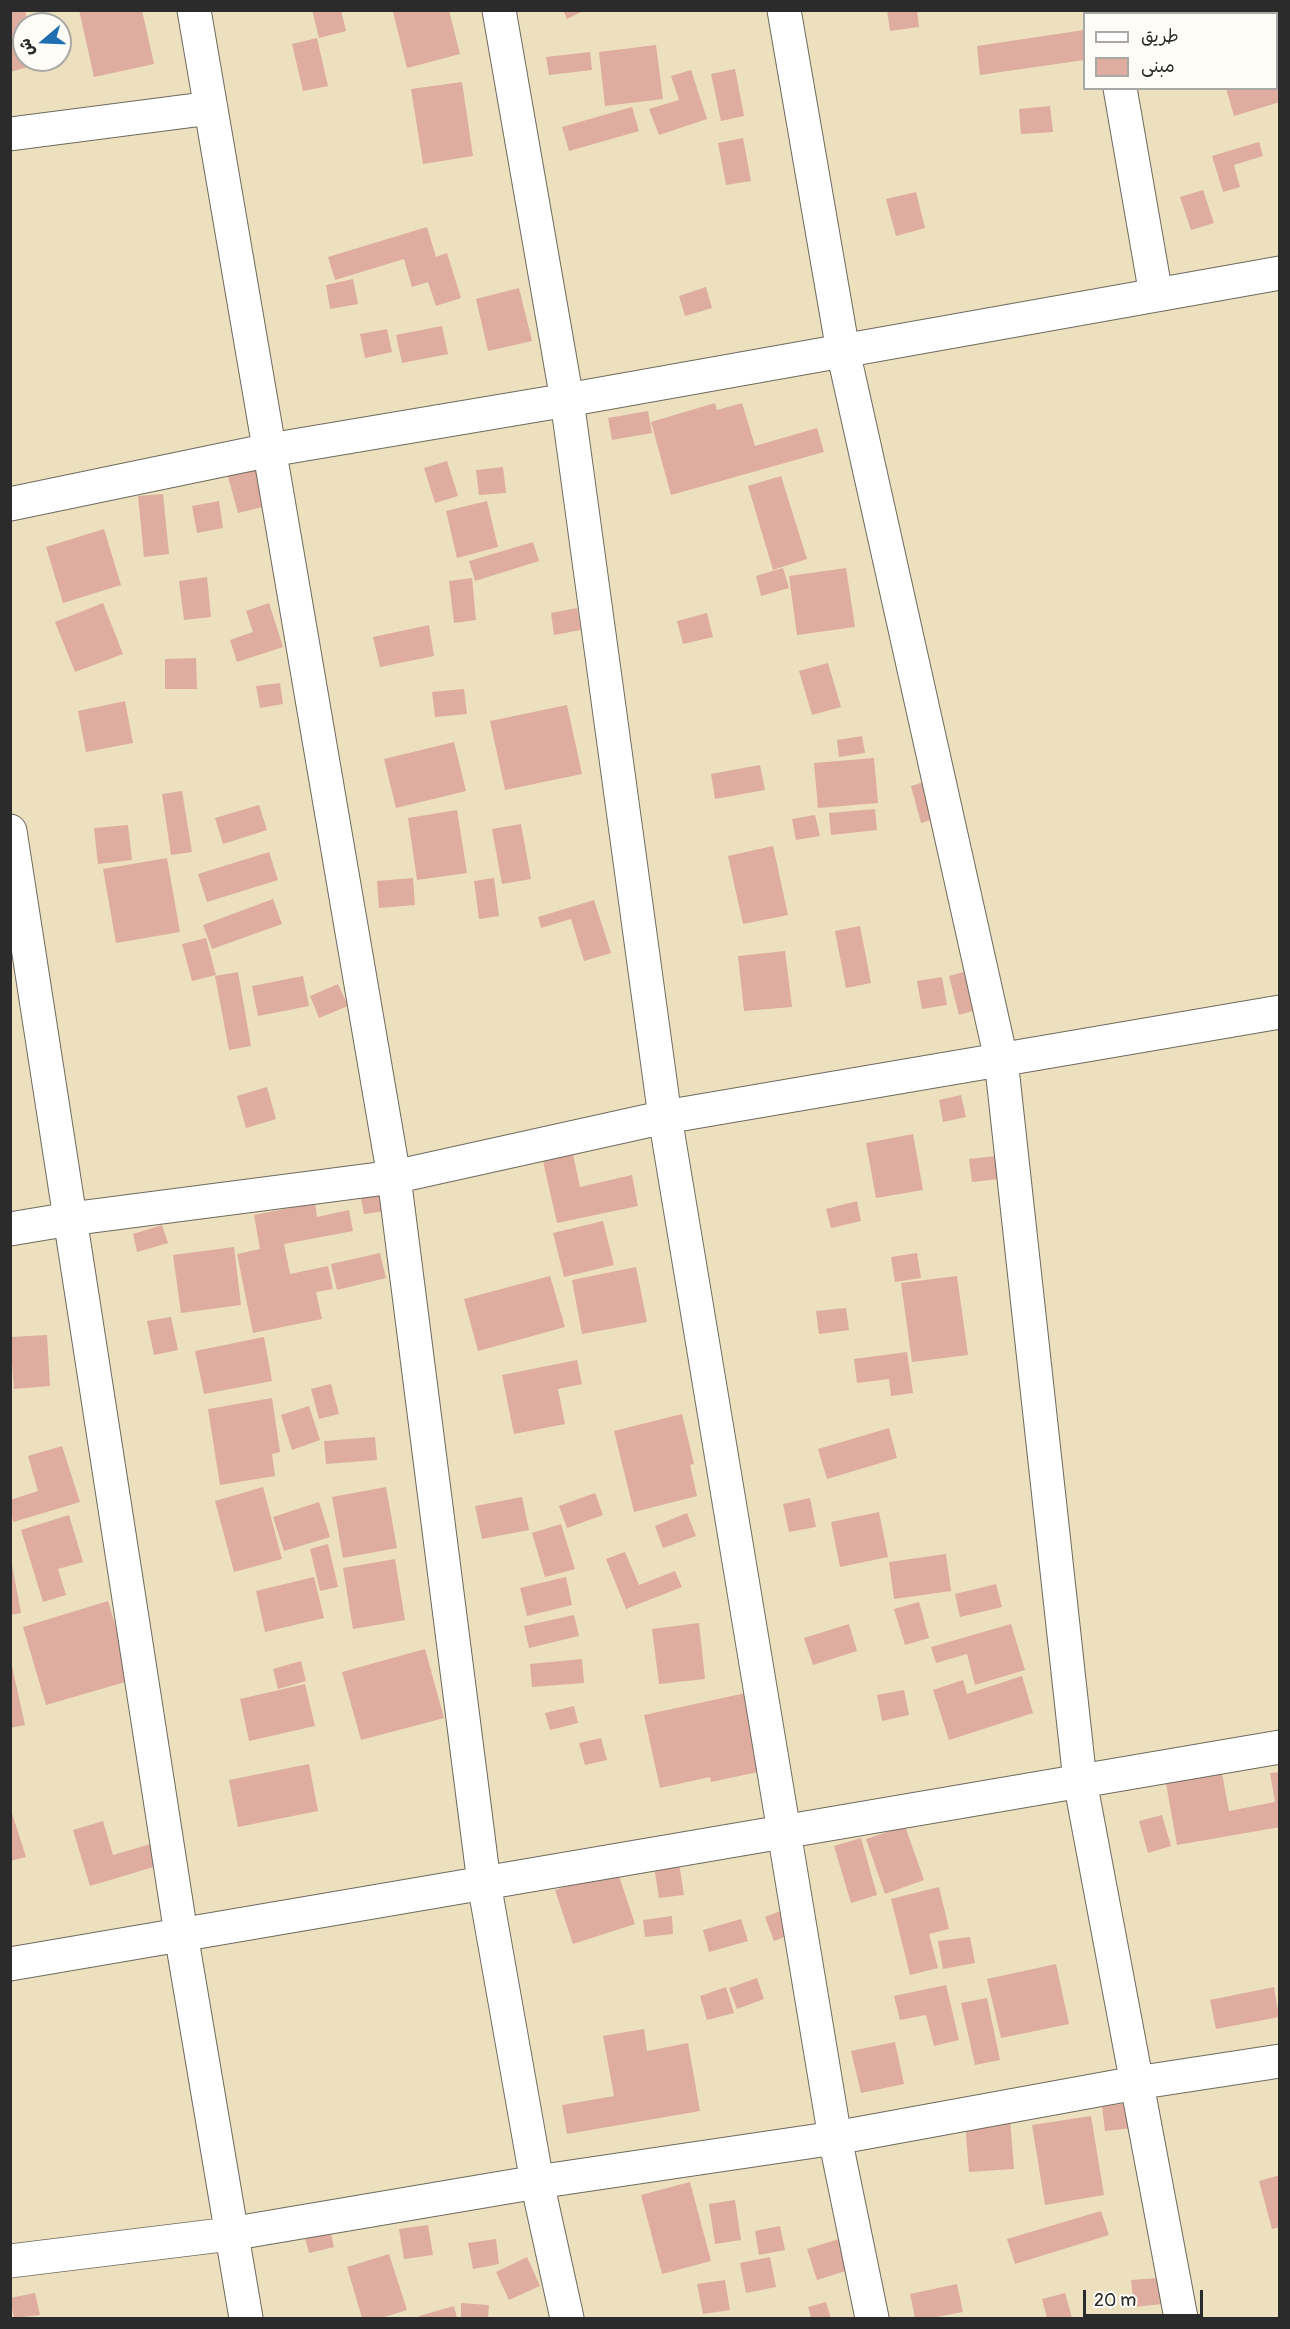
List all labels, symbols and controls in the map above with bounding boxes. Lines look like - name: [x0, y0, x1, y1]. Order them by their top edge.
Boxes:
- north arrow: [12, 12, 72, 72]
- legend: [1083, 12, 1278, 90]
- text: طريق: [1141, 25, 1179, 48]
- text: ش: [15, 36, 39, 59]
- text: مبنى: [1141, 55, 1175, 78]
- scale bar: [1086, 2278, 1206, 2316]
- text: 20 m: [1094, 2289, 1136, 2312]

